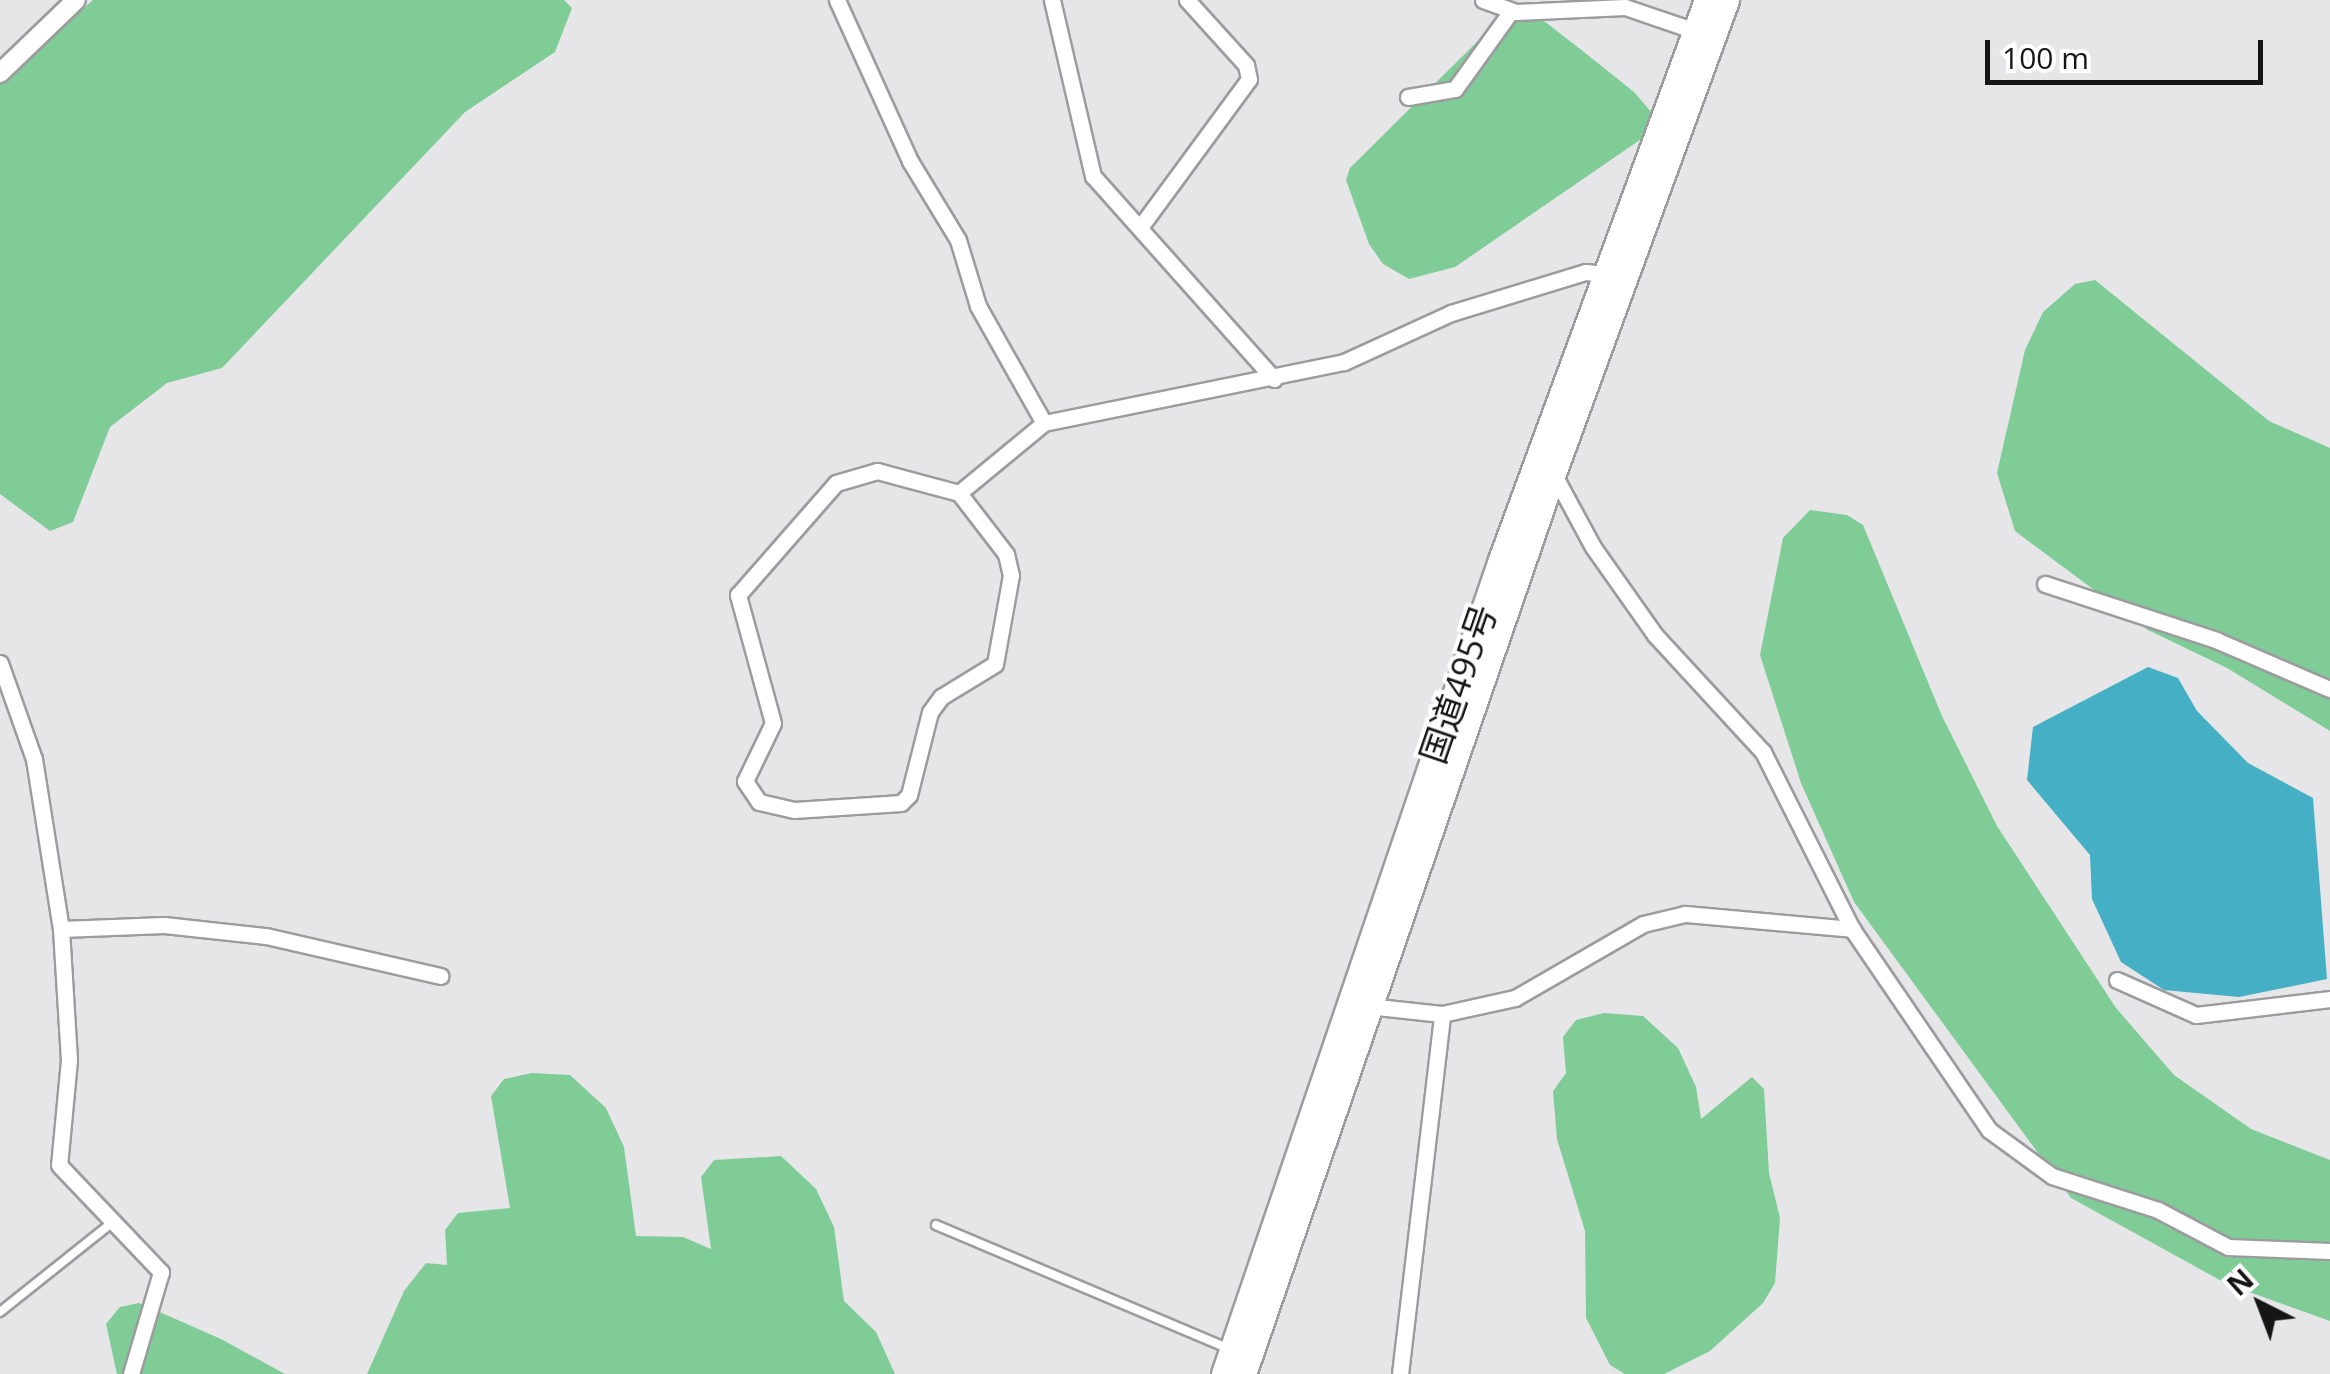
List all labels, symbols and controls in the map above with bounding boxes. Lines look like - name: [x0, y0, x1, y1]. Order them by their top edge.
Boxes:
- scale bar: [1990, 20, 2268, 82]
- text: 100 m: [2002, 37, 2089, 78]
- street label: 国道495号: [1411, 599, 1505, 769]
- north arrow: [2210, 1254, 2310, 1354]
- text: N: [2219, 1260, 2261, 1303]

